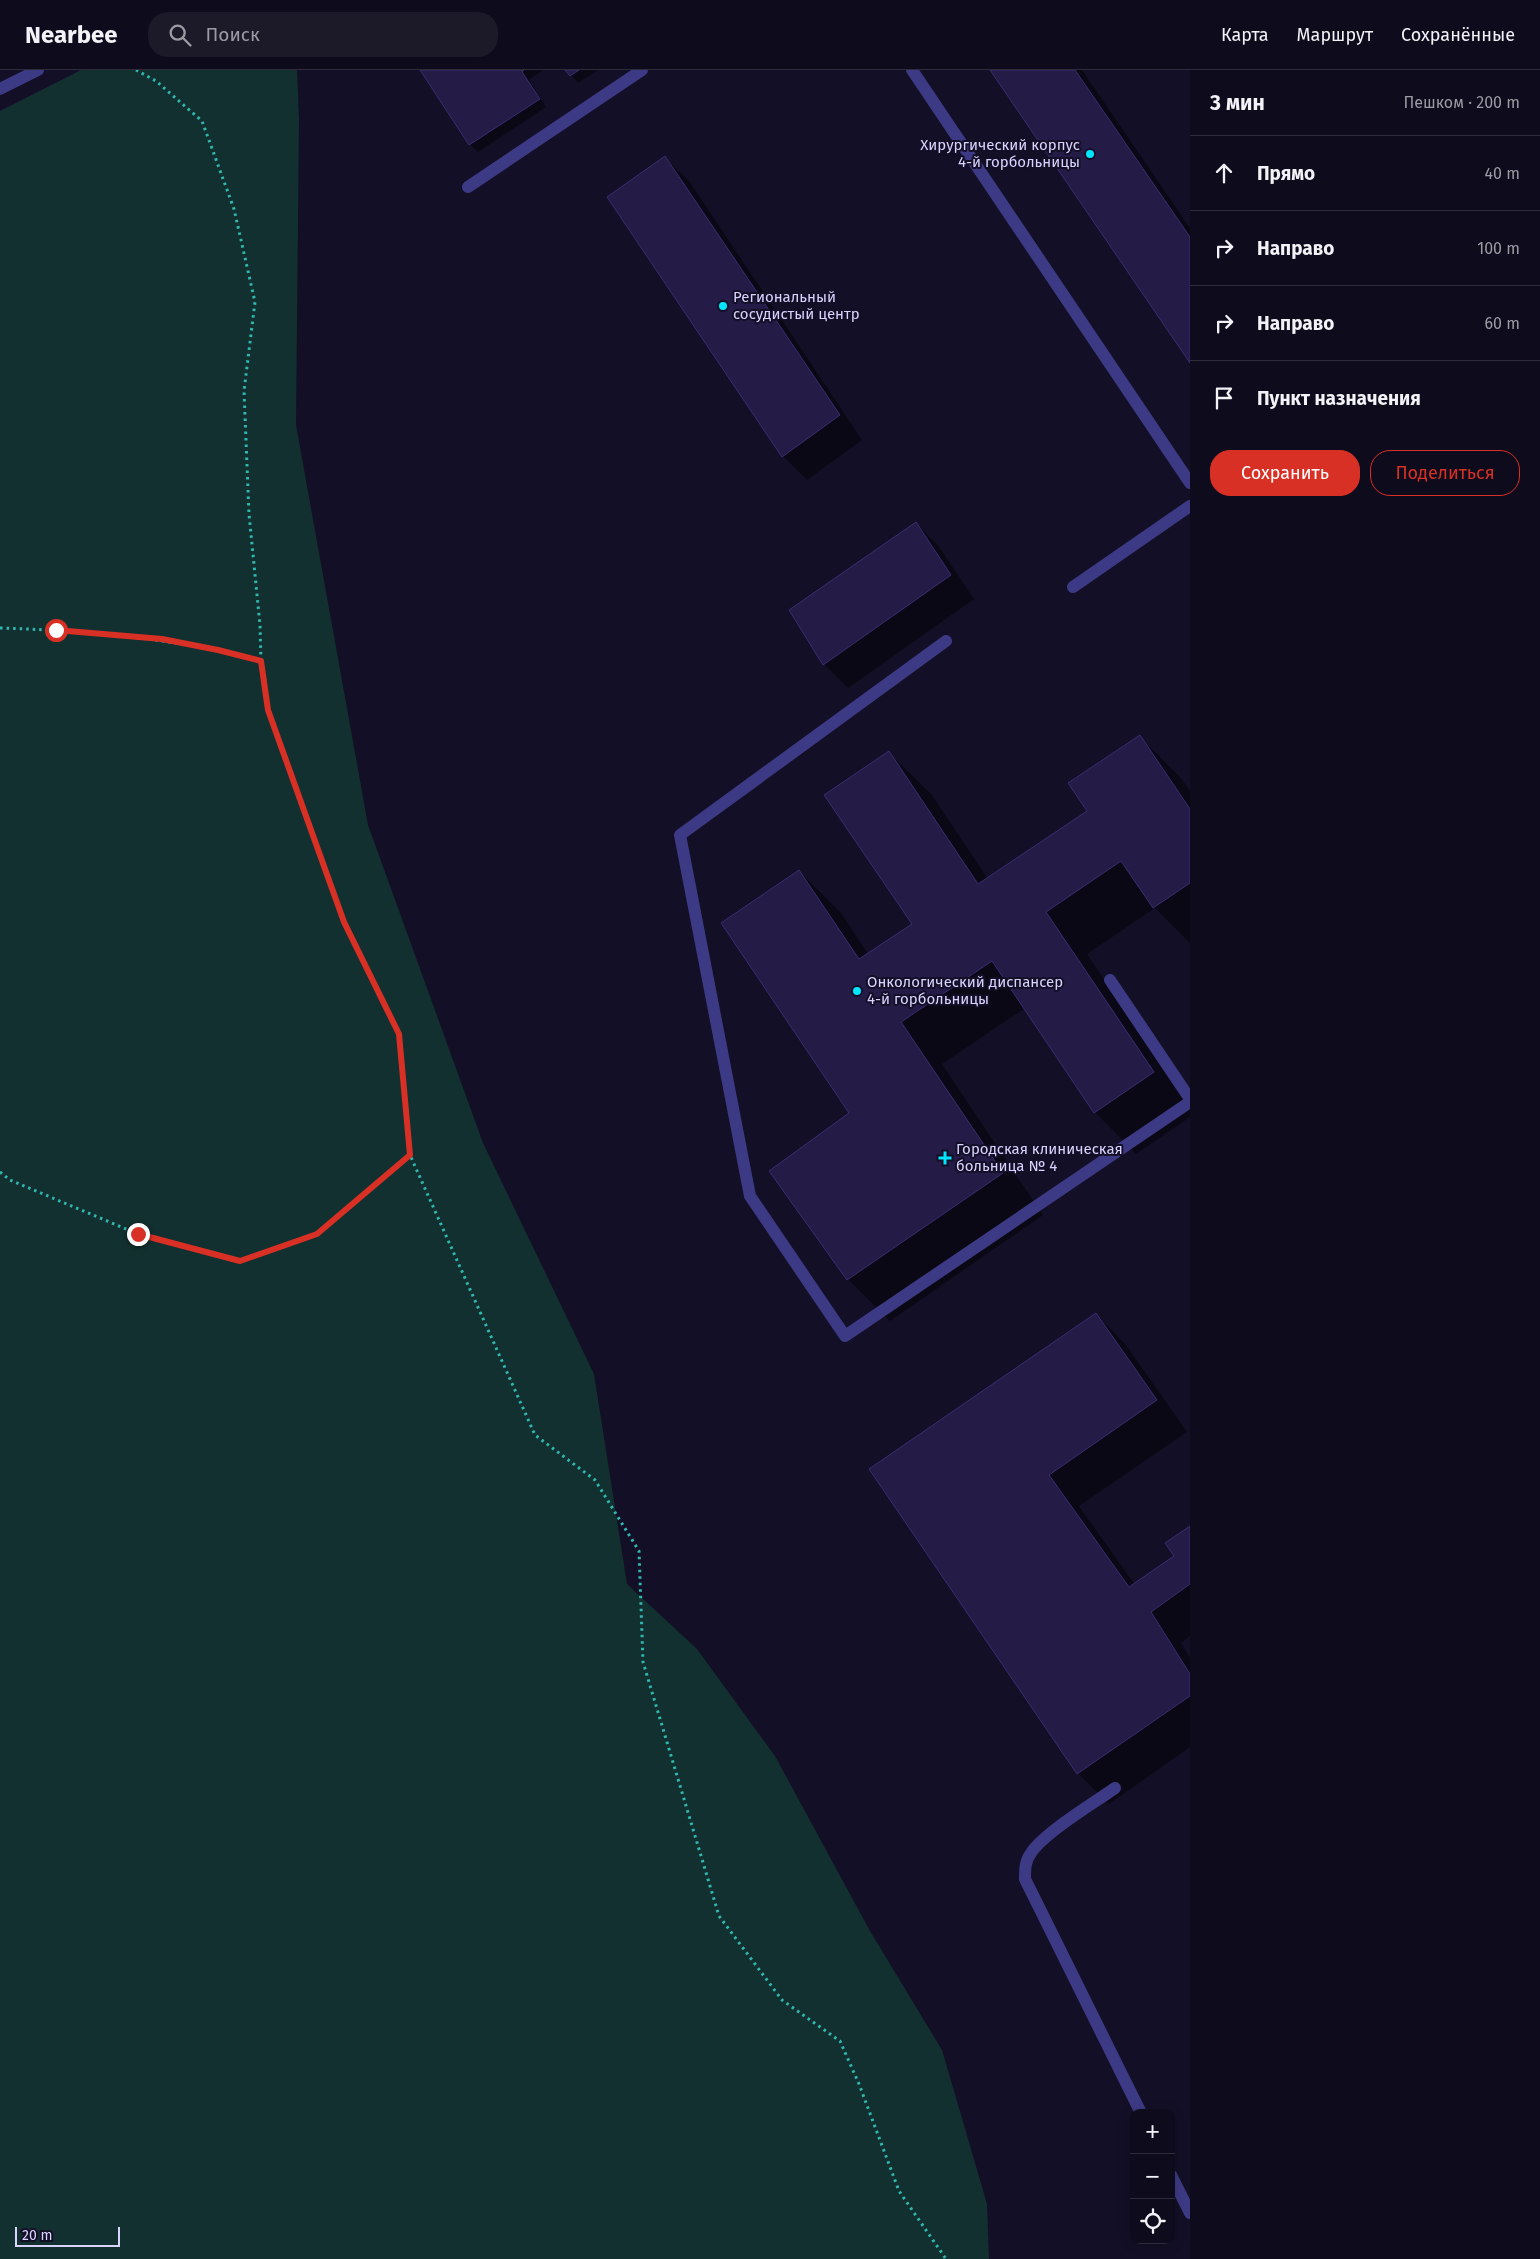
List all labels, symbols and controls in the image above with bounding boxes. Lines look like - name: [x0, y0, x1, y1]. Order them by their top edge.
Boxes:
- search box: [148, 12, 498, 57]
- text: Nearbee: [25, 21, 118, 49]
- icon: search: [166, 21, 194, 49]
- text: Поиск: [206, 23, 260, 46]
- text: Карта: [1221, 24, 1269, 46]
- text: Маршрут: [1297, 24, 1373, 46]
- text: Сохранённые: [1401, 24, 1515, 46]
- text: 3 мин: [1210, 90, 1265, 116]
- text: Пешком · 200 m: [1403, 93, 1520, 112]
- place label: Хирургический корпус 4-й горбольницы: [920, 136, 1080, 171]
- marker: Хирургический корпус 4-й горбольницы: [1084, 148, 1096, 160]
- icon: ahead: [1210, 159, 1238, 187]
- text: Прямо: [1257, 162, 1315, 185]
- text: 40 m: [1485, 164, 1520, 183]
- icon: right: [1210, 234, 1238, 262]
- text: Направо: [1257, 237, 1334, 260]
- text: 100 m: [1477, 239, 1520, 258]
- place label: Региональный сосудистый центр: [733, 288, 860, 323]
- marker: Региональный сосудистый центр: [717, 300, 729, 312]
- icon: right: [1210, 309, 1238, 337]
- text: Направо: [1257, 312, 1334, 335]
- text: 60 m: [1485, 314, 1520, 333]
- icon: arrive: [1210, 384, 1238, 412]
- text: Пункт назначения: [1257, 387, 1421, 410]
- button: Сохранить: [1210, 450, 1360, 496]
- button: Поделиться: [1370, 450, 1520, 496]
- route start: [45, 619, 68, 642]
- place label: Онкологический диспансер 4-й горбольницы: [867, 973, 1063, 1008]
- marker: Онкологический диспансер 4-й горбольницы: [851, 985, 863, 997]
- place label: Городская клиническая больница № 4: [956, 1140, 1123, 1175]
- marker: Городская клиническая больница № 4: [938, 1151, 952, 1165]
- route end: [127, 1223, 150, 1246]
- map controls: [1130, 2109, 1175, 2244]
- button: +: [1130, 2109, 1175, 2154]
- button: −: [1130, 2154, 1175, 2199]
- button: locate: [1130, 2199, 1175, 2244]
- scale bar: [15, 2224, 120, 2247]
- text: 20 m: [22, 2227, 52, 2244]

